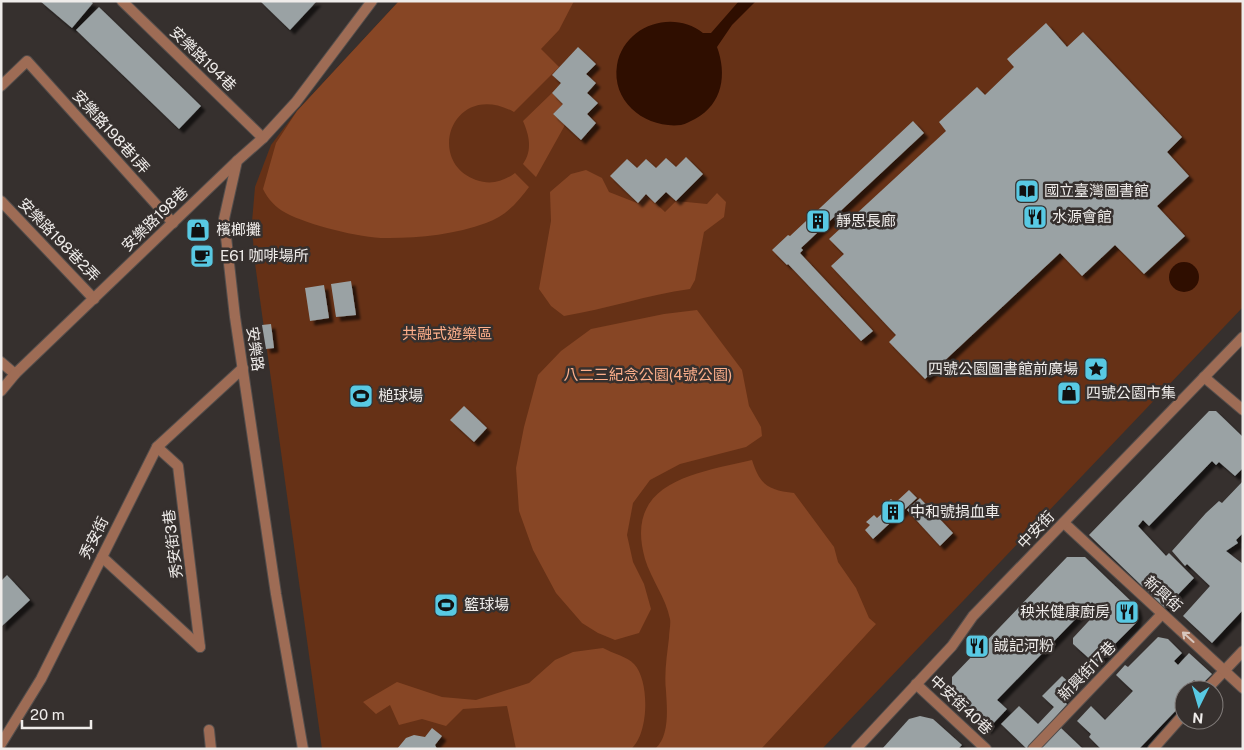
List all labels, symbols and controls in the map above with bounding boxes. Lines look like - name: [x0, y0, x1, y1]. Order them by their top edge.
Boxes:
- street label: 安樂路194巷: [167, 23, 240, 94]
- street label: 安樂路198巷1弄: [70, 87, 153, 177]
- library icon: 國立臺灣圖書館: [1014, 178, 1040, 204]
- place label: 國立臺灣圖書館: [1044, 182, 1149, 199]
- street label: 安樂路198巷: [118, 183, 191, 254]
- street label: 安樂路198巷2弄: [15, 195, 103, 285]
- restaurant icon: 水源會館: [1022, 204, 1048, 230]
- building icon: 靜思長廊: [805, 208, 831, 234]
- place label: 水源會館: [1052, 208, 1112, 225]
- place label: 靜思長廊: [836, 212, 896, 229]
- shop icon: 檳榔攤: [185, 217, 211, 243]
- place label: 檳榔攤: [216, 221, 261, 238]
- cafe icon: E61 咖啡場所: [189, 243, 215, 269]
- place label: E61 咖啡場所: [220, 247, 308, 264]
- street label: 安樂路: [244, 325, 267, 372]
- park label: 共融式遊樂區: [402, 325, 492, 342]
- place icon: 四號公園圖書館前廣場: [1083, 356, 1109, 382]
- place label: 四號公園圖書館前廣場: [928, 360, 1078, 377]
- park label: 八二三紀念公園(4號公園): [564, 366, 732, 383]
- shop icon: 四號公園市集: [1056, 380, 1082, 406]
- sports icon: 槌球場: [348, 383, 374, 409]
- place label: 四號公園市集: [1086, 384, 1176, 401]
- place label: 槌球場: [378, 387, 423, 404]
- building icon: 中和號捐血車: [880, 499, 906, 525]
- place label: 中和號捐血車: [910, 503, 1000, 520]
- street label: 中安街: [1014, 508, 1057, 552]
- street label: 秀安街3巷: [160, 509, 185, 580]
- street label: 秀安街: [76, 514, 111, 562]
- street label: 新興街: [1141, 572, 1186, 615]
- sports icon: 籃球場: [433, 592, 459, 618]
- place label: 籃球場: [464, 596, 509, 613]
- restaurant icon: 秧米健康廚房: [1114, 599, 1140, 625]
- place label: 秧米健康廚房: [1020, 603, 1110, 620]
- one-way arrow: [1181, 631, 1194, 643]
- restaurant icon: 誠記河粉: [964, 633, 990, 659]
- place label: 誠記河粉: [994, 637, 1054, 654]
- street label: 新興街17巷: [1054, 638, 1119, 704]
- street label: 中安街40巷: [927, 672, 996, 738]
- north arrow: [1174, 680, 1224, 730]
- scale bar: [22, 698, 91, 730]
- text: 20 m: [30, 706, 65, 723]
- text: N: [1192, 710, 1204, 726]

